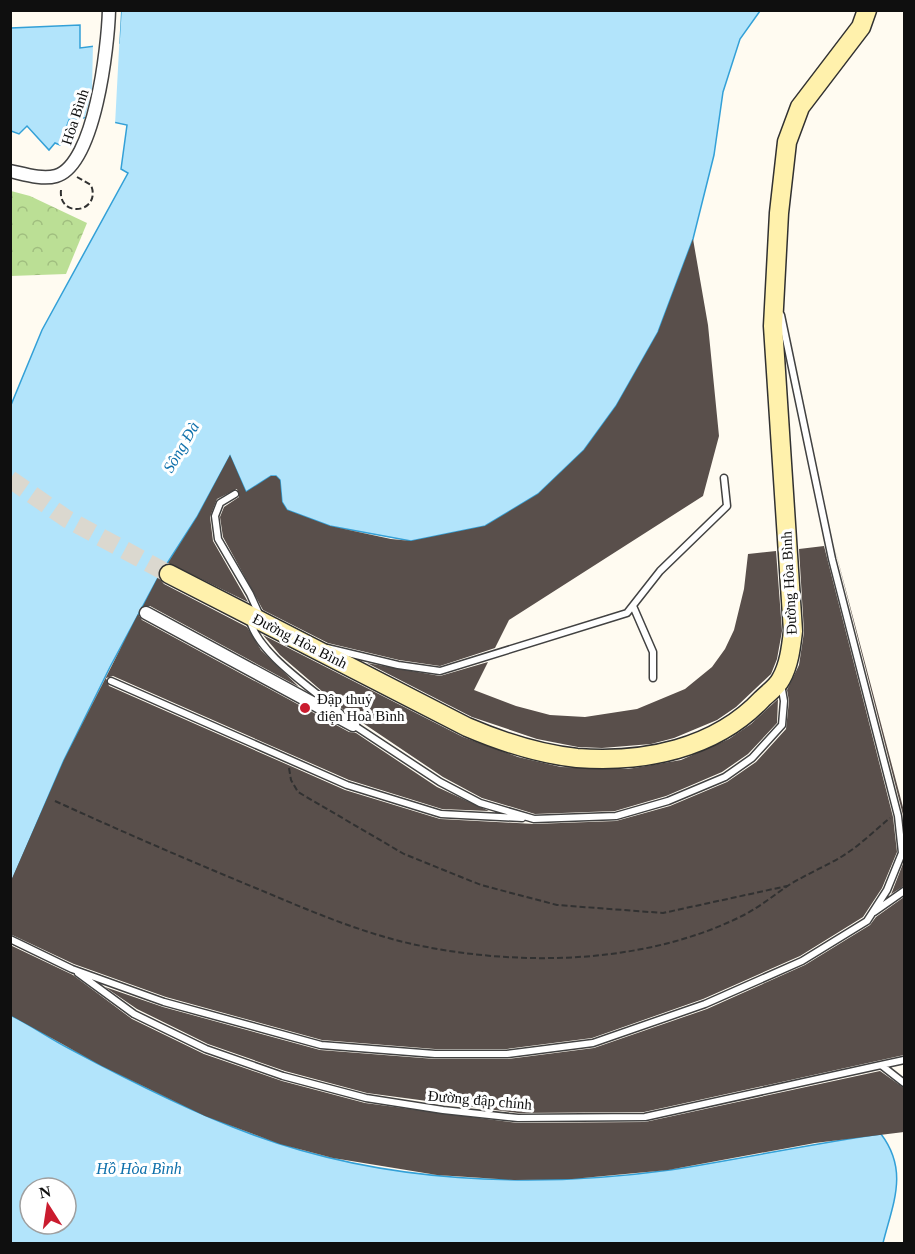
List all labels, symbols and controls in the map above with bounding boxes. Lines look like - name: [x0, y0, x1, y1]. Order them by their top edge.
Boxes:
- street label: Hòa Bình: [58, 87, 92, 147]
- water label: Sông Đà: [160, 419, 203, 476]
- street label: Đường Hòa Bình: [778, 530, 800, 635]
- street label: Đường Hòa Bình: [250, 610, 350, 672]
- place label: Đập thuỷ điện Hoà Bình: [317, 691, 405, 724]
- marker: Đập thuỷ điện Hoà Bình: [298, 701, 312, 715]
- street label: Đường đập chính: [427, 1087, 533, 1113]
- water label: Hồ Hòa Bình: [95, 1160, 182, 1177]
- north arrow: [18, 1176, 78, 1236]
- text: N: [38, 1182, 53, 1201]

